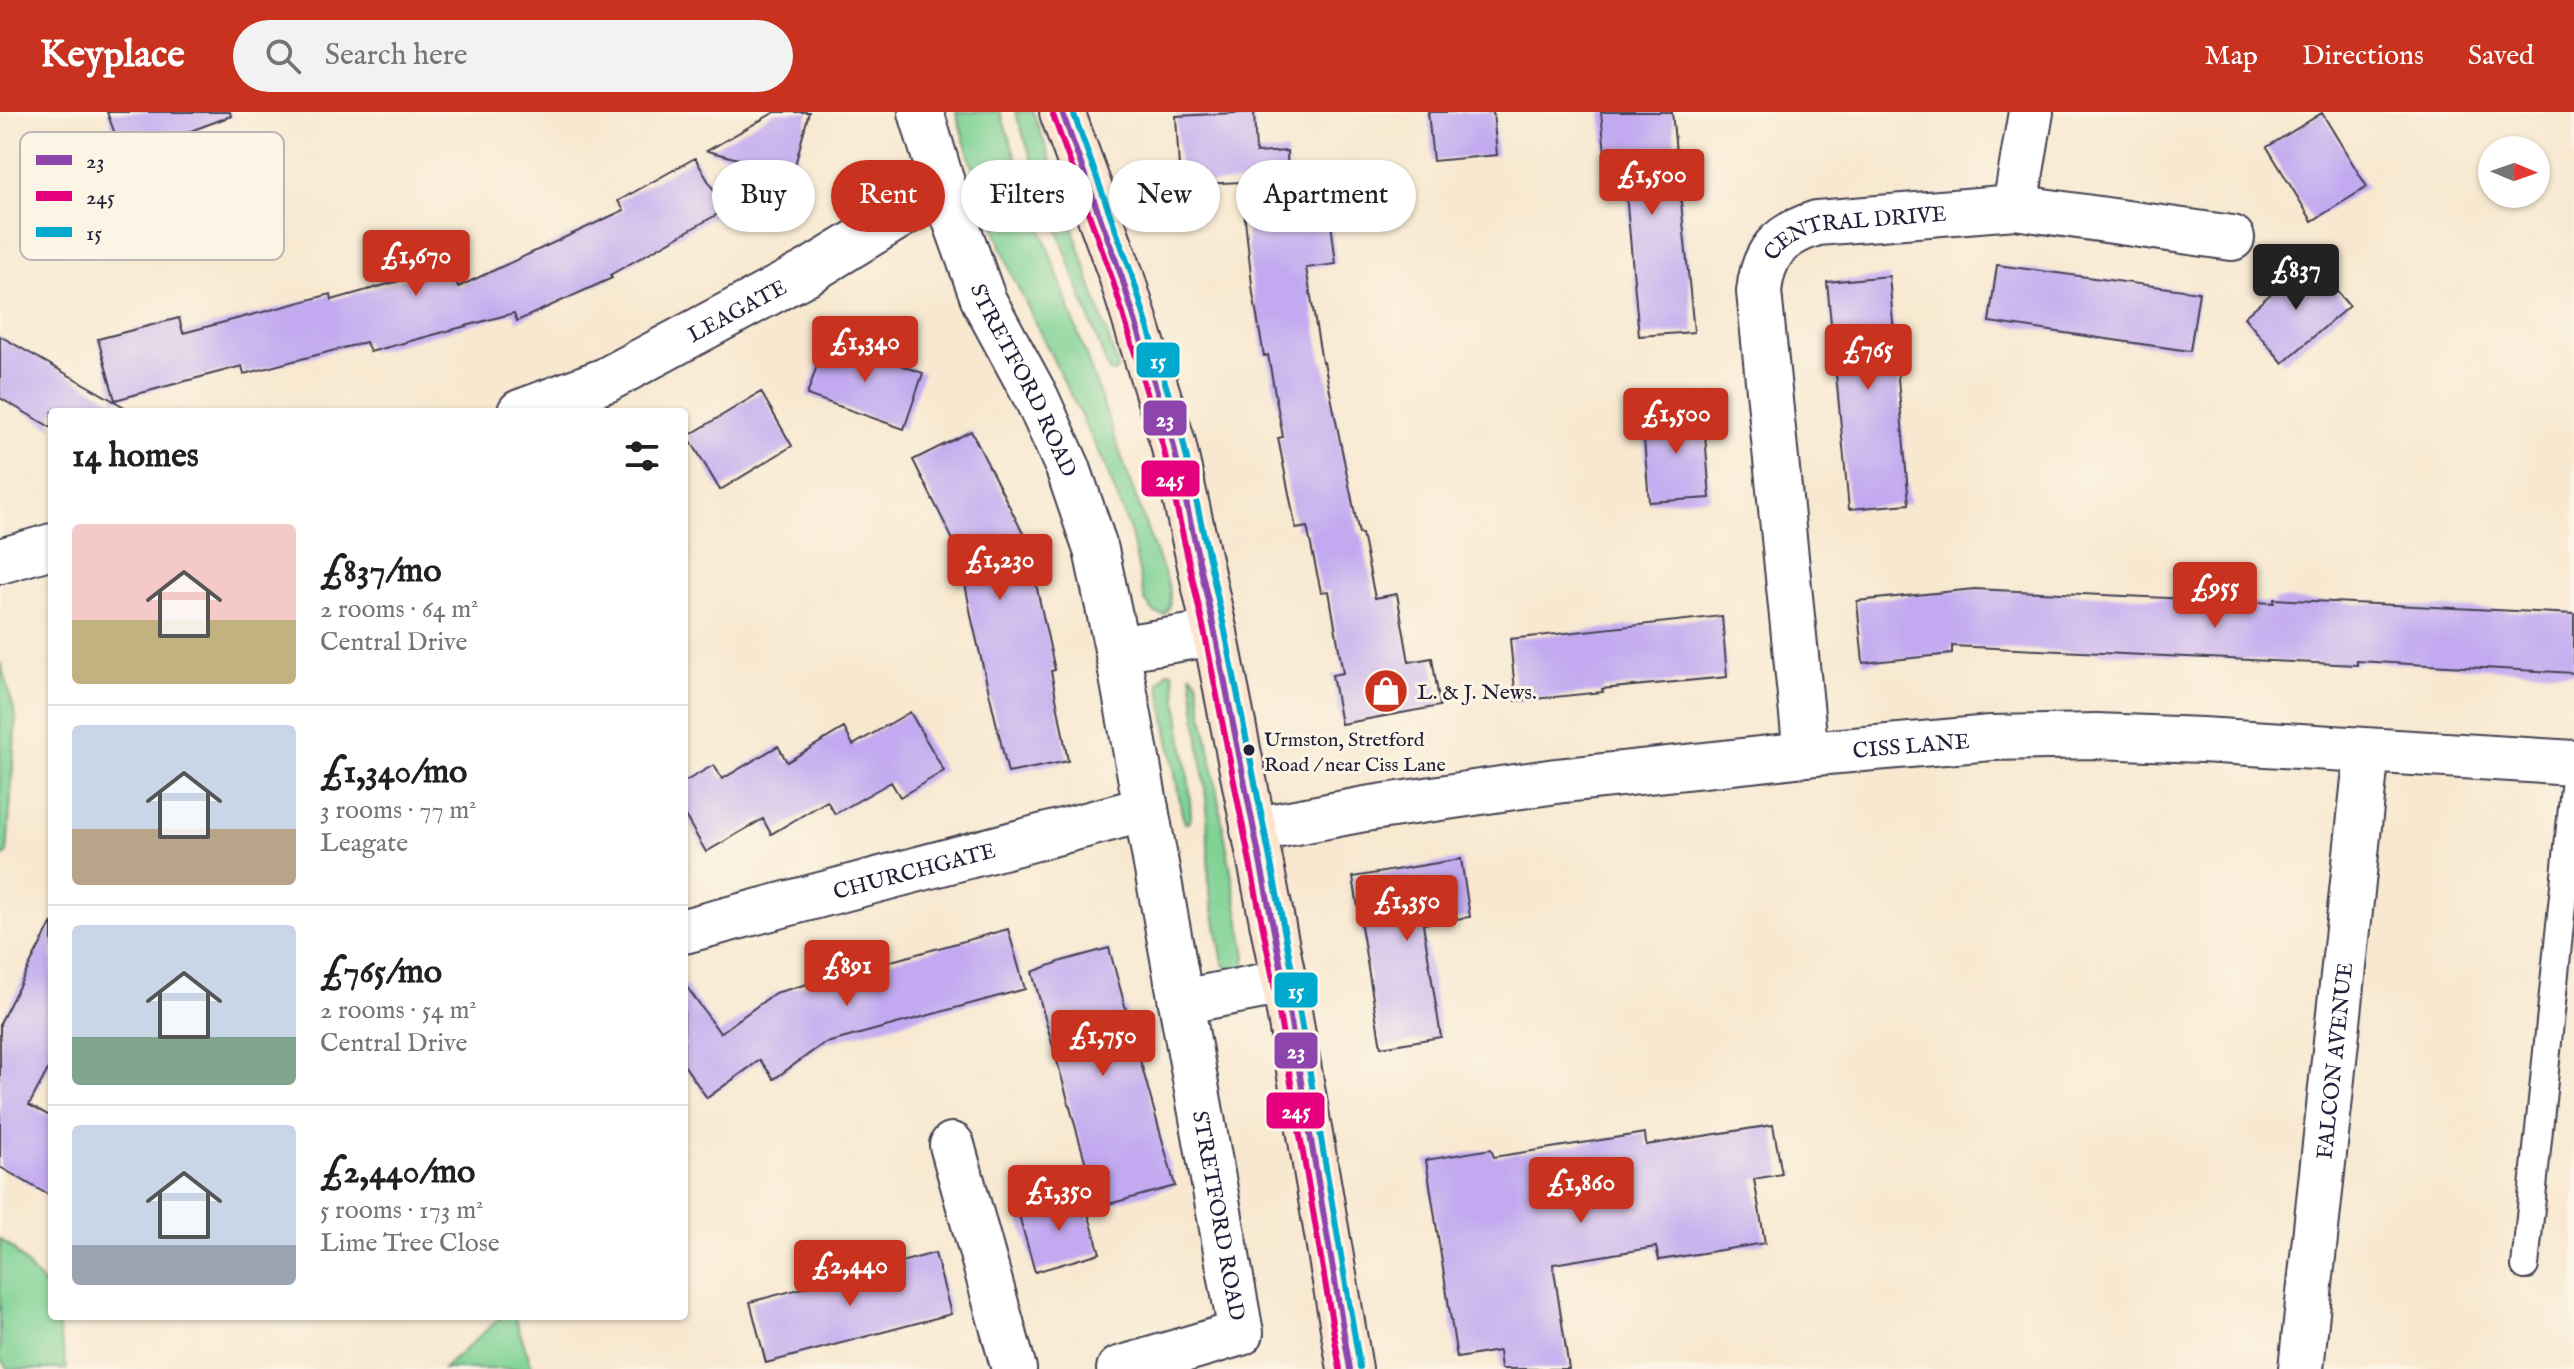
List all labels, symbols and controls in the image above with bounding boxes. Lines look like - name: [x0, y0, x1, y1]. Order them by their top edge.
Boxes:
- search box: [233, 20, 793, 92]
- text: Keyplace: [40, 32, 185, 80]
- icon: search: [261, 34, 305, 78]
- text: Search here: [325, 37, 468, 75]
- text: Map: [2204, 39, 2258, 74]
- text: Directions: [2302, 39, 2424, 74]
- text: Saved: [2468, 39, 2534, 74]
- legend: [20, 132, 284, 260]
- north arrow: [2478, 136, 2550, 208]
- map controls: [2478, 136, 2550, 208]
- text: 23: [86, 148, 105, 176]
- pin: £1,500: [1587, 149, 1717, 217]
- text: £1,500: [1617, 158, 1687, 191]
- chip: Buy: [712, 160, 815, 232]
- chip: Rent: [831, 160, 945, 232]
- chip: Filters: [961, 160, 1093, 232]
- chip: New: [1109, 160, 1220, 232]
- chip: Apartment: [1236, 160, 1416, 232]
- text: 245: [86, 184, 115, 212]
- street label: CENTRAL DRIVE: [1758, 201, 1948, 266]
- text: 15: [86, 220, 102, 248]
- pin: £1,670: [351, 230, 481, 298]
- text: £1,670: [381, 239, 451, 272]
- pin: £837: [2249, 244, 2343, 312]
- text: £837: [2271, 253, 2321, 286]
- street label: LEAGATE: [683, 274, 792, 350]
- street label: STRETFORD ROAD: [963, 280, 1082, 482]
- pin: £1,340: [800, 316, 930, 384]
- pin: £765: [1821, 324, 1915, 392]
- text: £1,340: [830, 325, 900, 358]
- text: £765: [1843, 333, 1893, 366]
- line badge: 15: [1135, 341, 1181, 379]
- text: 15: [1150, 348, 1166, 376]
- pin: £1,500: [1611, 388, 1741, 456]
- text: £1,500: [1641, 397, 1711, 430]
- line badge: 23: [1142, 399, 1188, 437]
- text: 23: [1156, 406, 1174, 434]
- icon: filters: [620, 434, 664, 478]
- text: 14 homes: [72, 435, 199, 478]
- line badge: 245: [1140, 459, 1201, 498]
- text: 245: [1156, 466, 1185, 494]
- pin: £1,230: [935, 534, 1065, 602]
- text: £1,230: [965, 543, 1035, 576]
- text: £837/mo: [320, 550, 442, 593]
- icon: home: [136, 556, 232, 652]
- pin: £955: [2168, 562, 2262, 630]
- text: £955: [2191, 571, 2239, 604]
- text: 2 rooms · 64 m²: [320, 593, 479, 626]
- text: Central Drive: [320, 626, 467, 659]
- shop icon: L. & J. News.: [1362, 667, 1410, 715]
- place label: L. & J. News.: [1417, 679, 1537, 707]
- place label: Urmston, Stretford Road / near Ciss Lane: [1264, 728, 1446, 778]
- street label: CISS LANE: [1852, 728, 1971, 766]
- marker: Urmston, Stretford Road / near Ciss Lane: [1241, 742, 1257, 758]
- text: £1,340/mo: [320, 751, 467, 794]
- icon: home: [136, 757, 232, 853]
- text: 3 rooms · 77 m²: [320, 794, 477, 827]
- text: Leagate: [320, 827, 408, 860]
- street label: CHURCHGATE: [830, 837, 999, 907]
- pin: £1,350: [1342, 875, 1472, 943]
- text: £1,350: [1374, 884, 1440, 917]
- pin: £891: [800, 940, 894, 1008]
- text: £891: [822, 949, 872, 982]
- text: £765/mo: [320, 951, 442, 994]
- icon: home: [136, 957, 232, 1053]
- street label: FALCON AVENUE: [2311, 961, 2360, 1161]
- line badge: 15: [1273, 971, 1319, 1009]
- text: 15: [1288, 978, 1304, 1006]
- text: 2 rooms · 54 m²: [320, 994, 477, 1027]
- pin: £1,750: [1038, 1010, 1168, 1078]
- text: £1,750: [1069, 1019, 1137, 1052]
- text: Central Drive: [320, 1027, 467, 1060]
- line badge: 23: [1273, 1031, 1319, 1070]
- text: 23: [1287, 1038, 1305, 1066]
- line badge: 245: [1265, 1091, 1326, 1130]
- text: 245: [1282, 1098, 1311, 1126]
- street label: STRETFORD ROAD: [1185, 1109, 1251, 1323]
- text: £2,440/mo: [320, 1151, 475, 1194]
- icon: home: [136, 1157, 232, 1253]
- pin: £1,860: [1516, 1157, 1646, 1225]
- pin: £1,350: [994, 1165, 1124, 1233]
- text: £1,860: [1547, 1166, 1615, 1199]
- text: £1,350: [1026, 1174, 1092, 1207]
- text: 5 rooms · 173 m²: [320, 1194, 484, 1227]
- text: Lime Tree Close: [320, 1227, 500, 1260]
- pin: £2,440: [785, 1240, 915, 1308]
- text: £2,440: [812, 1249, 888, 1282]

